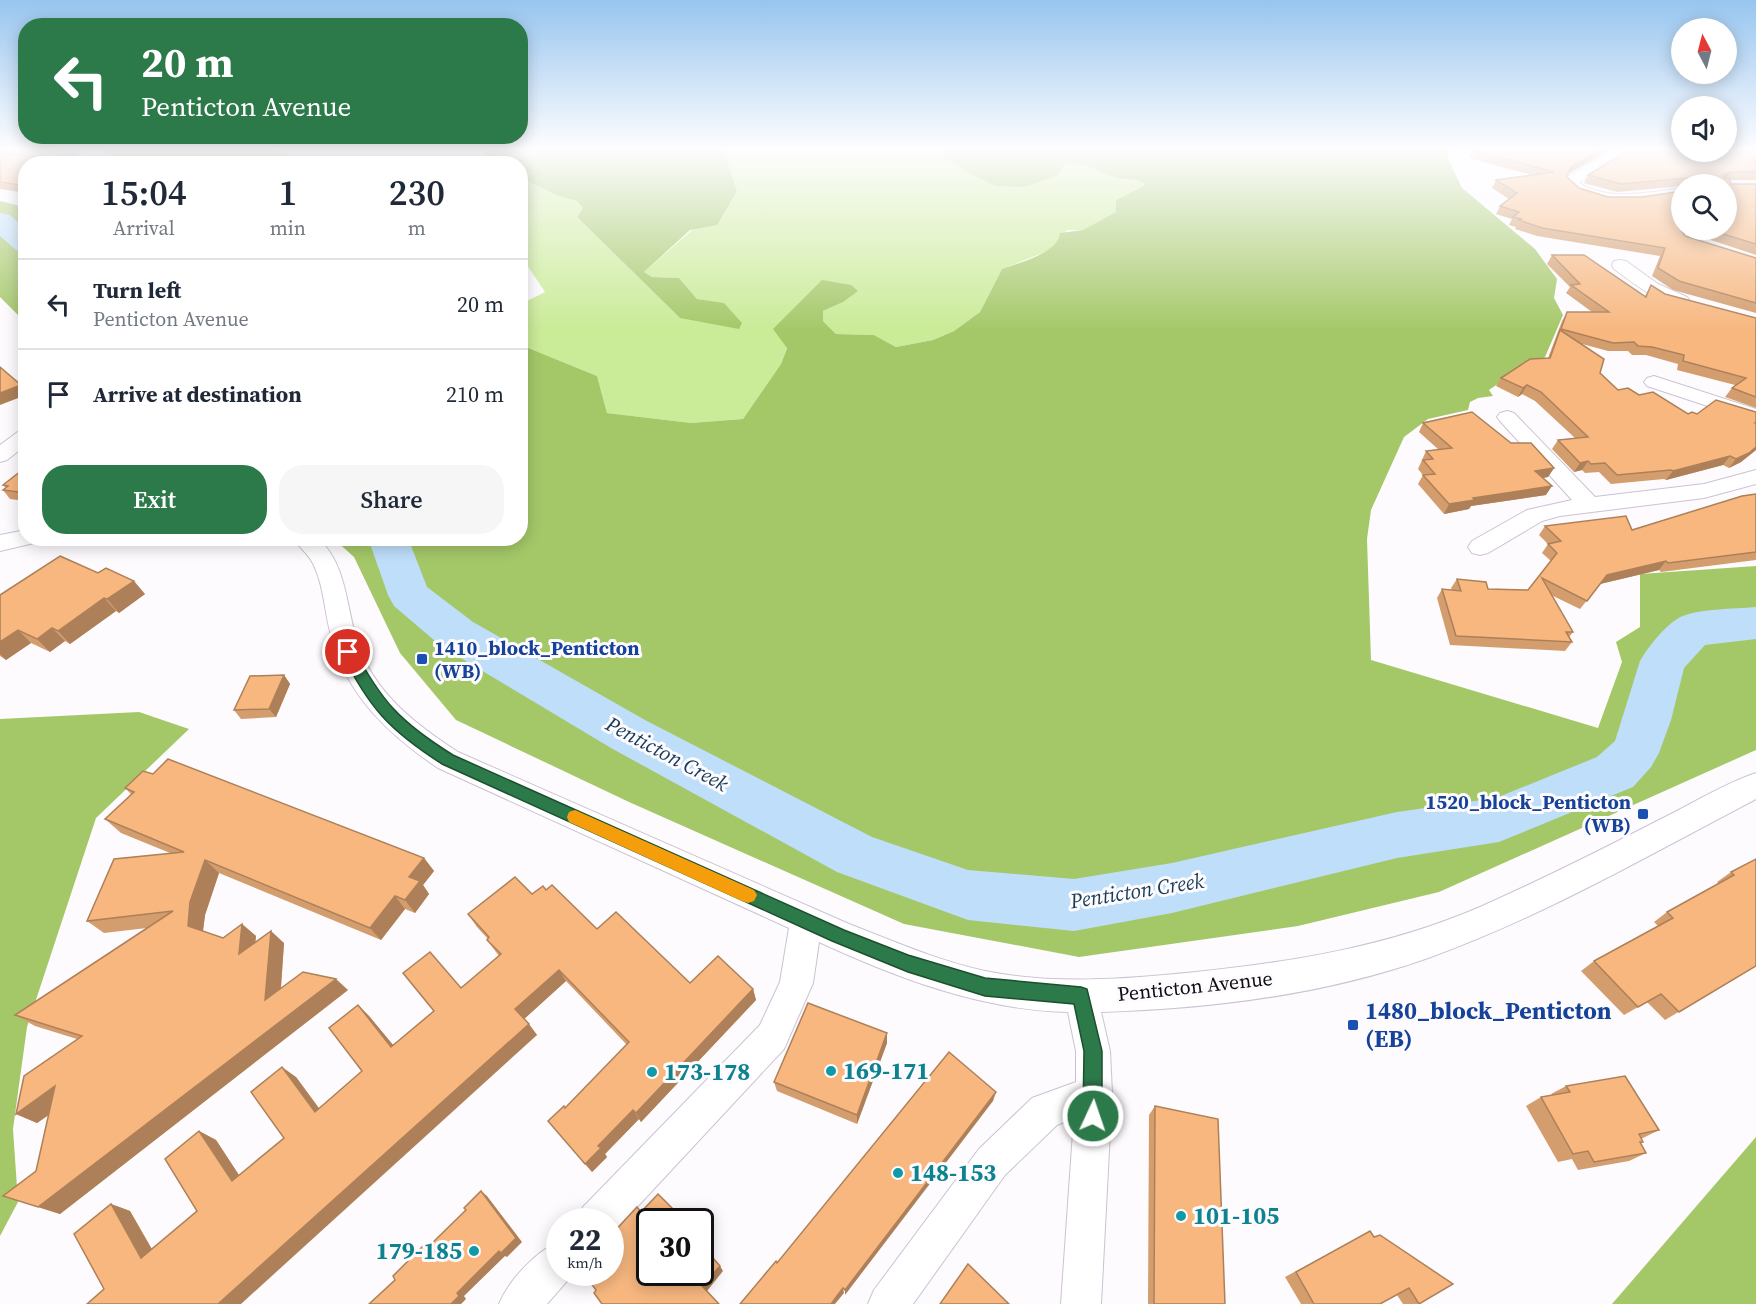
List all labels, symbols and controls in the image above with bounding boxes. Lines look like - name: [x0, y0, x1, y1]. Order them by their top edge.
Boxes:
- north arrow: [1671, 18, 1737, 84]
- map controls: [1671, 18, 1737, 240]
- text: 20 m: [141, 33, 234, 91]
- icon: left: [42, 42, 120, 120]
- text: Penticton Avenue: [141, 88, 351, 125]
- button: sound: [1671, 96, 1737, 162]
- text: 15:04: [101, 168, 187, 217]
- text: 1: [278, 168, 297, 217]
- text: 230: [389, 168, 445, 217]
- button: search: [1671, 174, 1737, 240]
- text: Arrival: [113, 214, 175, 242]
- text: min: [270, 214, 306, 242]
- text: m: [408, 214, 426, 242]
- text: Turn left: [93, 275, 181, 305]
- icon: left: [42, 288, 75, 321]
- text: 20 m: [457, 289, 504, 319]
- text: Penticton Avenue: [93, 305, 249, 333]
- icon: arrive: [42, 378, 75, 411]
- text: Arrive at destination: [93, 379, 302, 409]
- text: 210 m: [446, 379, 504, 409]
- button: Exit: [42, 465, 267, 534]
- button: Share: [279, 465, 504, 534]
- pin: [322, 626, 373, 677]
- place label: 1410_block_Penticton (WB): [434, 634, 639, 685]
- icon: arrive: [331, 635, 364, 668]
- marker: 1410_block_Penticton (WB): [415, 652, 429, 666]
- water label: Penticton Creek: [600, 709, 734, 798]
- place label: 1520_block_Penticton (WB): [1426, 788, 1631, 839]
- marker: 1520_block_Penticton (WB): [1636, 807, 1650, 821]
- water label: Penticton Creek: [1067, 866, 1206, 916]
- street label: Penticton Avenue: [1116, 964, 1274, 1008]
- place label: 1480_block_Penticton (EB): [1365, 994, 1612, 1055]
- marker: 1480_block_Penticton (EB): [1346, 1018, 1360, 1032]
- place label: 169-171: [843, 1054, 929, 1087]
- place label: 173-178: [664, 1055, 750, 1088]
- marker: 169-171: [824, 1064, 838, 1078]
- marker: 173-178: [645, 1065, 659, 1079]
- position arrow: [1061, 1084, 1125, 1148]
- place label: 148-153: [910, 1156, 996, 1189]
- marker: 148-153: [891, 1166, 905, 1180]
- place label: 101-105: [1193, 1199, 1279, 1232]
- speed limit sign: 30: [636, 1208, 714, 1286]
- marker: 101-105: [1174, 1209, 1188, 1223]
- text: 22: [569, 1219, 601, 1260]
- place label: 179-185: [376, 1234, 462, 1267]
- marker: 179-185: [467, 1244, 481, 1258]
- text: km/h: [567, 1252, 603, 1273]

